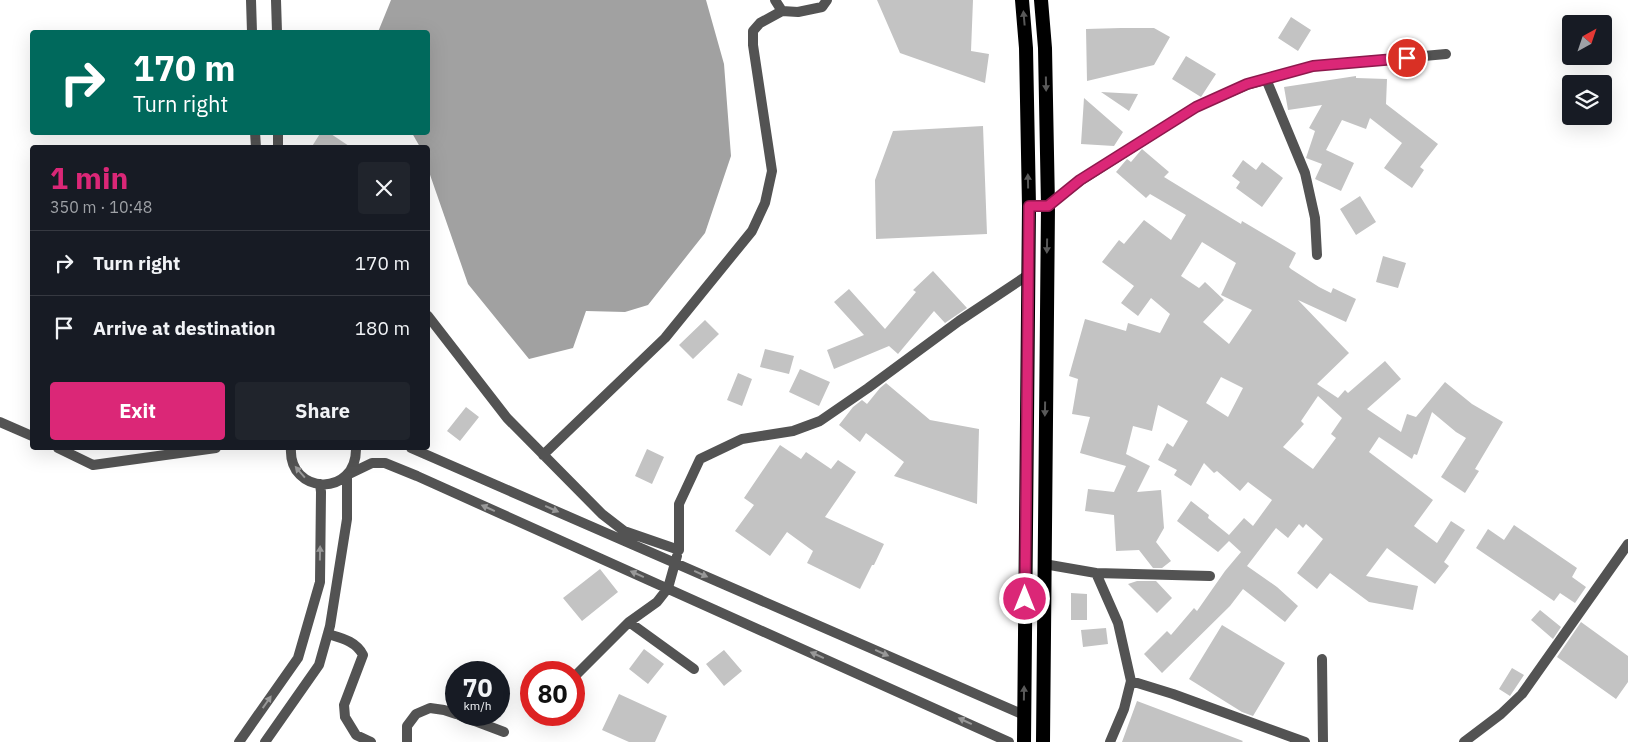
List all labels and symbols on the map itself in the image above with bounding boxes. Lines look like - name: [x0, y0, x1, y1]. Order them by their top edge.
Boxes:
- one-way arrow: [1019, 10, 1027, 26]
- north arrow: [1562, 15, 1612, 65]
- pin: [1386, 37, 1428, 79]
- one-way arrow: [1042, 76, 1050, 92]
- one-way arrow: [1024, 173, 1032, 189]
- one-way arrow: [1043, 238, 1051, 254]
- one-way arrow: [1041, 401, 1049, 417]
- one-way arrow: [294, 467, 306, 479]
- one-way arrow: [481, 503, 495, 511]
- one-way arrow: [545, 505, 559, 513]
- one-way arrow: [316, 544, 324, 560]
- one-way arrow: [630, 570, 644, 578]
- one-way arrow: [694, 570, 708, 578]
- position arrow: [998, 572, 1050, 624]
- one-way arrow: [875, 649, 889, 657]
- one-way arrow: [810, 650, 824, 658]
- speed limit sign: 80: [520, 661, 585, 726]
- one-way arrow: [1020, 685, 1028, 701]
- one-way arrow: [262, 695, 272, 709]
- one-way arrow: [958, 717, 972, 725]

